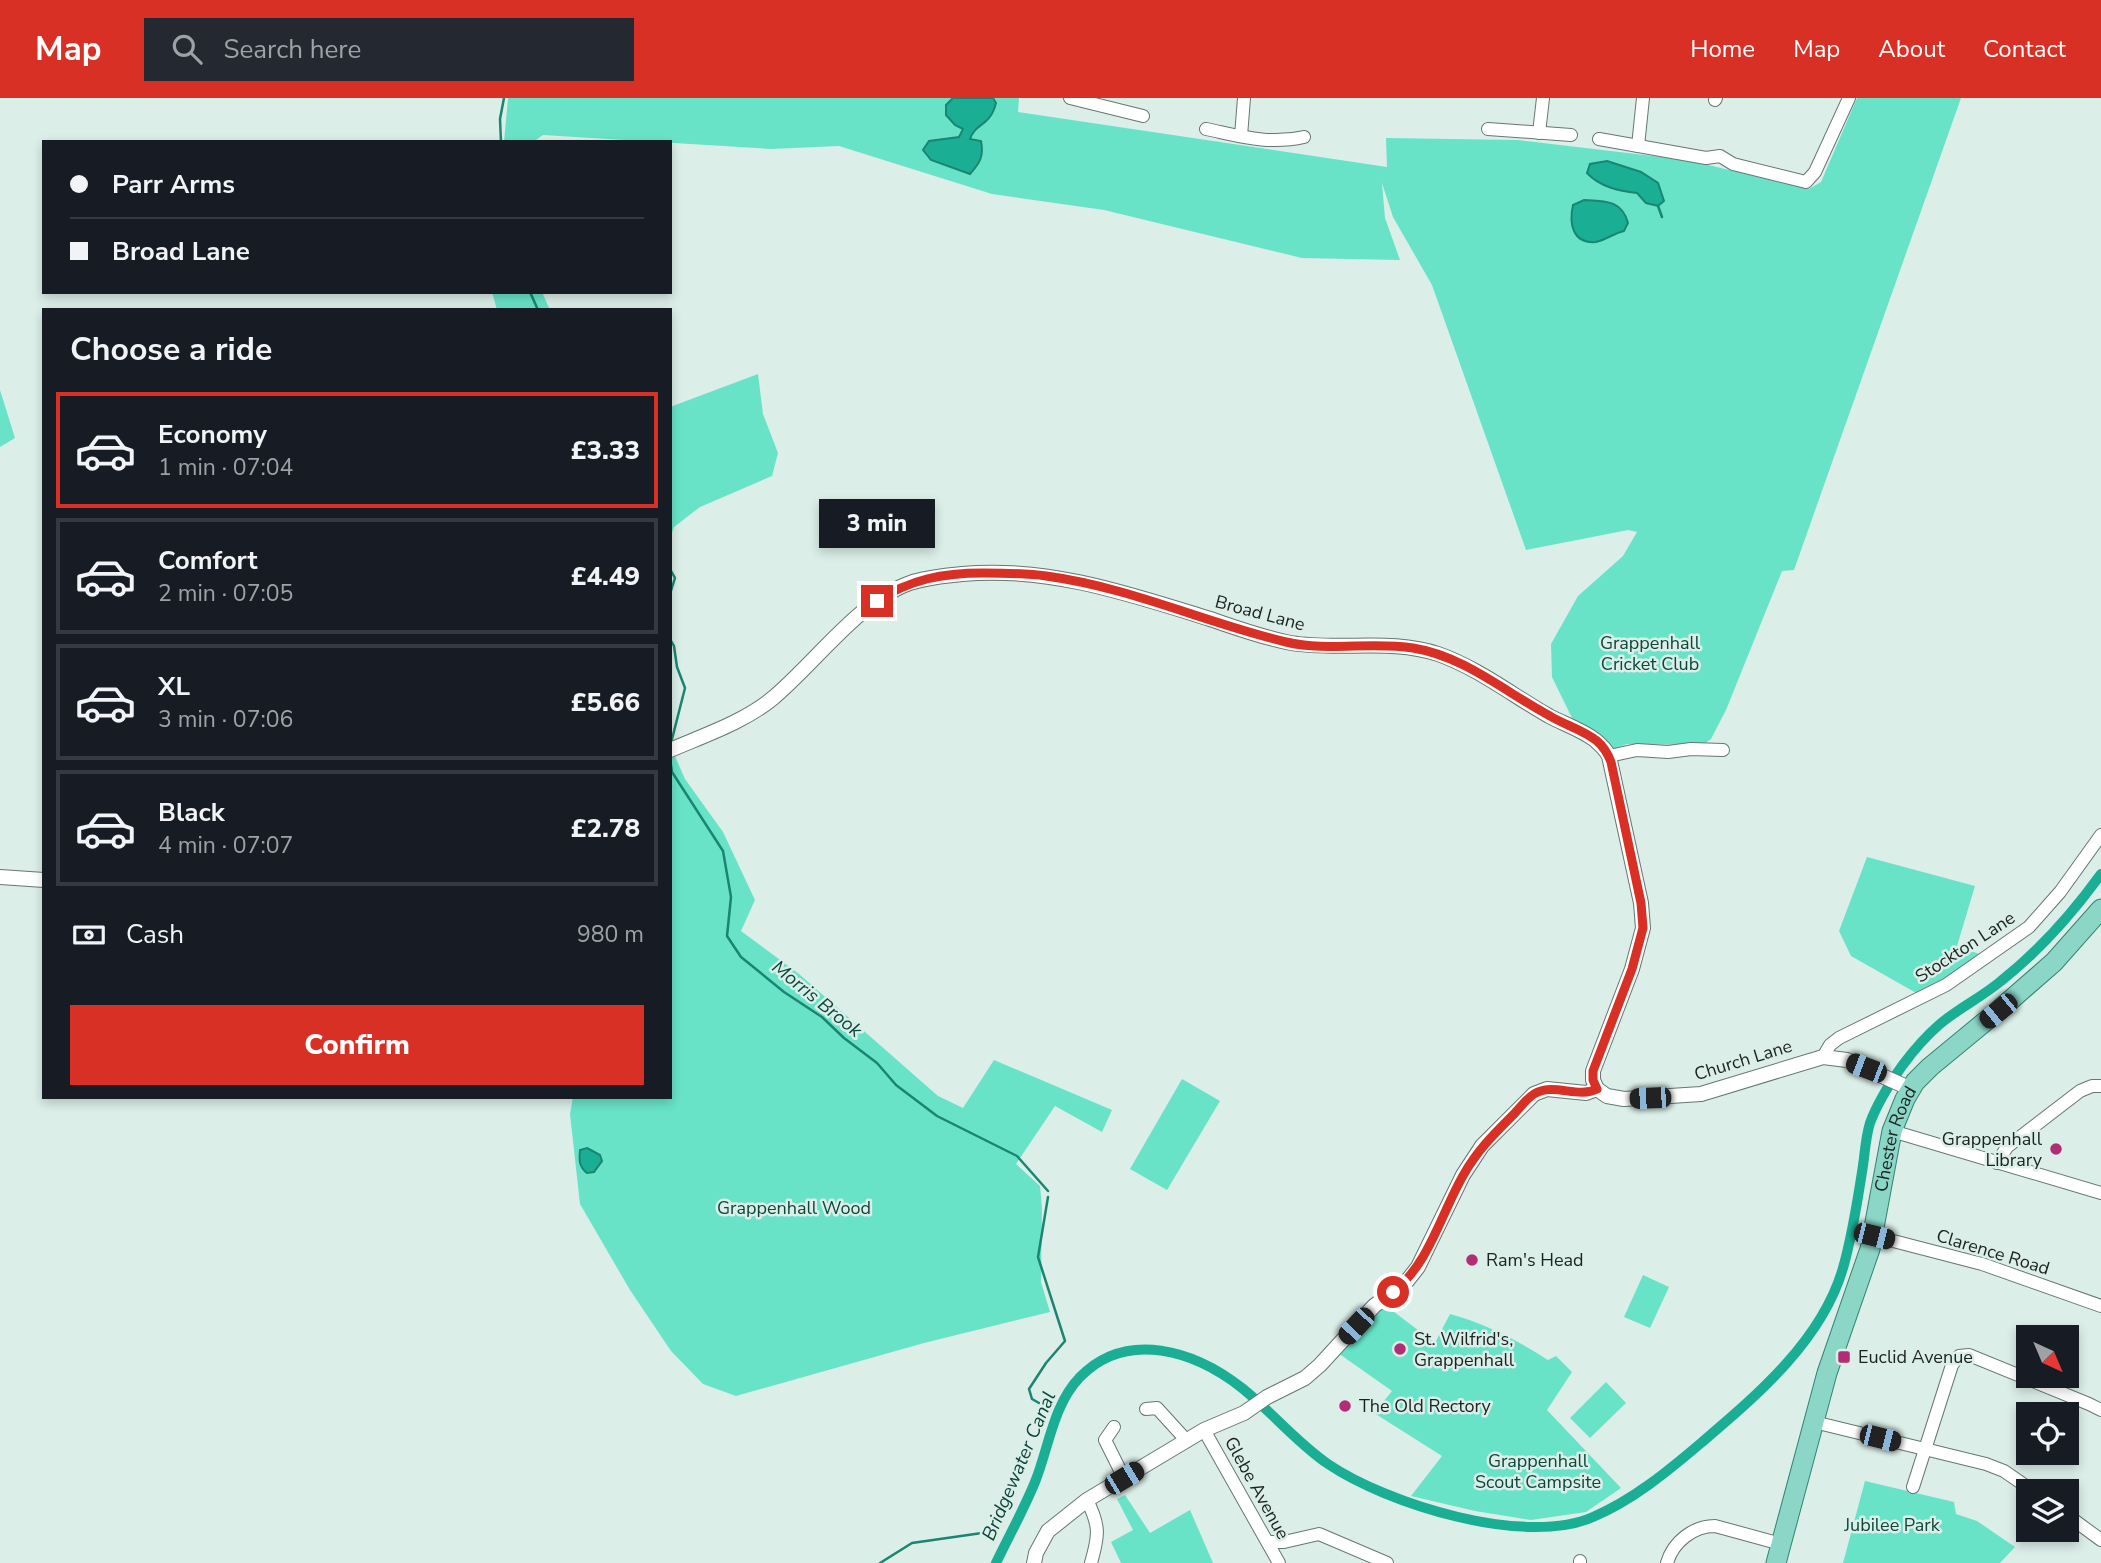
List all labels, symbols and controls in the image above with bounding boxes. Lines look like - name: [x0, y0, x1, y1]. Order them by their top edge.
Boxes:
- search box: [144, 18, 634, 81]
- text: Map: [35, 27, 102, 72]
- icon: search: [168, 30, 206, 68]
- text: Search here: [224, 32, 361, 67]
- text: Home: [1690, 33, 1755, 65]
- text: Map: [1793, 33, 1840, 65]
- text: About: [1878, 33, 1945, 65]
- text: Contact: [1983, 33, 2066, 65]
- text: Parr Arms: [112, 167, 235, 202]
- text: Broad Lane: [112, 234, 250, 269]
- text: Choose a ride: [70, 328, 272, 371]
- text: Economy: [158, 417, 267, 452]
- icon: car: [74, 419, 137, 482]
- text: £3.33: [571, 433, 640, 468]
- text: 1 min · 07:04: [158, 452, 293, 483]
- callout: 3 min: [819, 500, 935, 548]
- text: 3 min: [847, 508, 907, 539]
- text: Comfort: [158, 543, 258, 578]
- icon: car: [74, 545, 137, 608]
- text: £4.49: [571, 559, 640, 594]
- text: 2 min · 07:05: [158, 578, 293, 609]
- route end: [861, 585, 893, 617]
- street label: Broad Lane: [1212, 589, 1308, 637]
- park label: Grappenhall Cricket Club: [1600, 631, 1701, 676]
- text: XL: [158, 669, 190, 704]
- icon: car: [74, 671, 137, 734]
- text: £5.66: [571, 685, 640, 720]
- text: 3 min · 07:06: [158, 704, 293, 735]
- text: Black: [158, 795, 225, 830]
- icon: car: [74, 797, 137, 860]
- text: £2.78: [571, 811, 640, 846]
- text: 4 min · 07:07: [158, 830, 293, 861]
- street label: Stockton Lane: [1910, 906, 2020, 988]
- icon: cash: [70, 916, 108, 954]
- text: Cash: [126, 917, 184, 952]
- text: 980 m: [577, 919, 644, 950]
- water label: Morris Brook: [766, 955, 868, 1044]
- car: [1976, 990, 2021, 1032]
- button: Confirm: [70, 1005, 644, 1085]
- street label: Church Lane: [1691, 1034, 1795, 1086]
- car: [1843, 1051, 1890, 1085]
- street label: Chester Road: [1869, 1082, 1922, 1194]
- car: [1629, 1087, 1672, 1109]
- place label: Grappenhall Library: [1942, 1127, 2043, 1172]
- marker: Grappenhall Library: [2048, 1141, 2064, 1157]
- park label: Grappenhall Wood: [717, 1196, 871, 1220]
- car: [1852, 1221, 1897, 1251]
- street label: Clarence Road: [1933, 1223, 2053, 1281]
- place label: Ram's Head: [1486, 1248, 1584, 1272]
- marker: Ram's Head: [1464, 1252, 1480, 1268]
- route start: [1377, 1276, 1409, 1308]
- car: [1334, 1303, 1379, 1349]
- north arrow: [2016, 1325, 2079, 1388]
- map controls: [2016, 1325, 2079, 1542]
- place label: St. Wilfrid's, Grappenhall: [1414, 1327, 1515, 1372]
- marker: St. Wilfrid's, Grappenhall: [1392, 1341, 1408, 1357]
- place label: Euclid Avenue: [1858, 1345, 1973, 1369]
- marker: Euclid Avenue: [1836, 1349, 1852, 1365]
- water label: Bridgewater Canal: [976, 1388, 1062, 1544]
- place label: The Old Rectory: [1359, 1394, 1491, 1418]
- marker: The Old Rectory: [1337, 1398, 1353, 1414]
- button: locate: [2016, 1402, 2079, 1465]
- car: [1858, 1423, 1903, 1453]
- street label: Glebe Avenue: [1219, 1432, 1295, 1544]
- park label: Grappenhall Scout Campsite: [1475, 1449, 1601, 1494]
- car: [1101, 1458, 1148, 1498]
- button: layers: [2016, 1479, 2079, 1542]
- park label: Jubilee Park: [1843, 1513, 1941, 1537]

